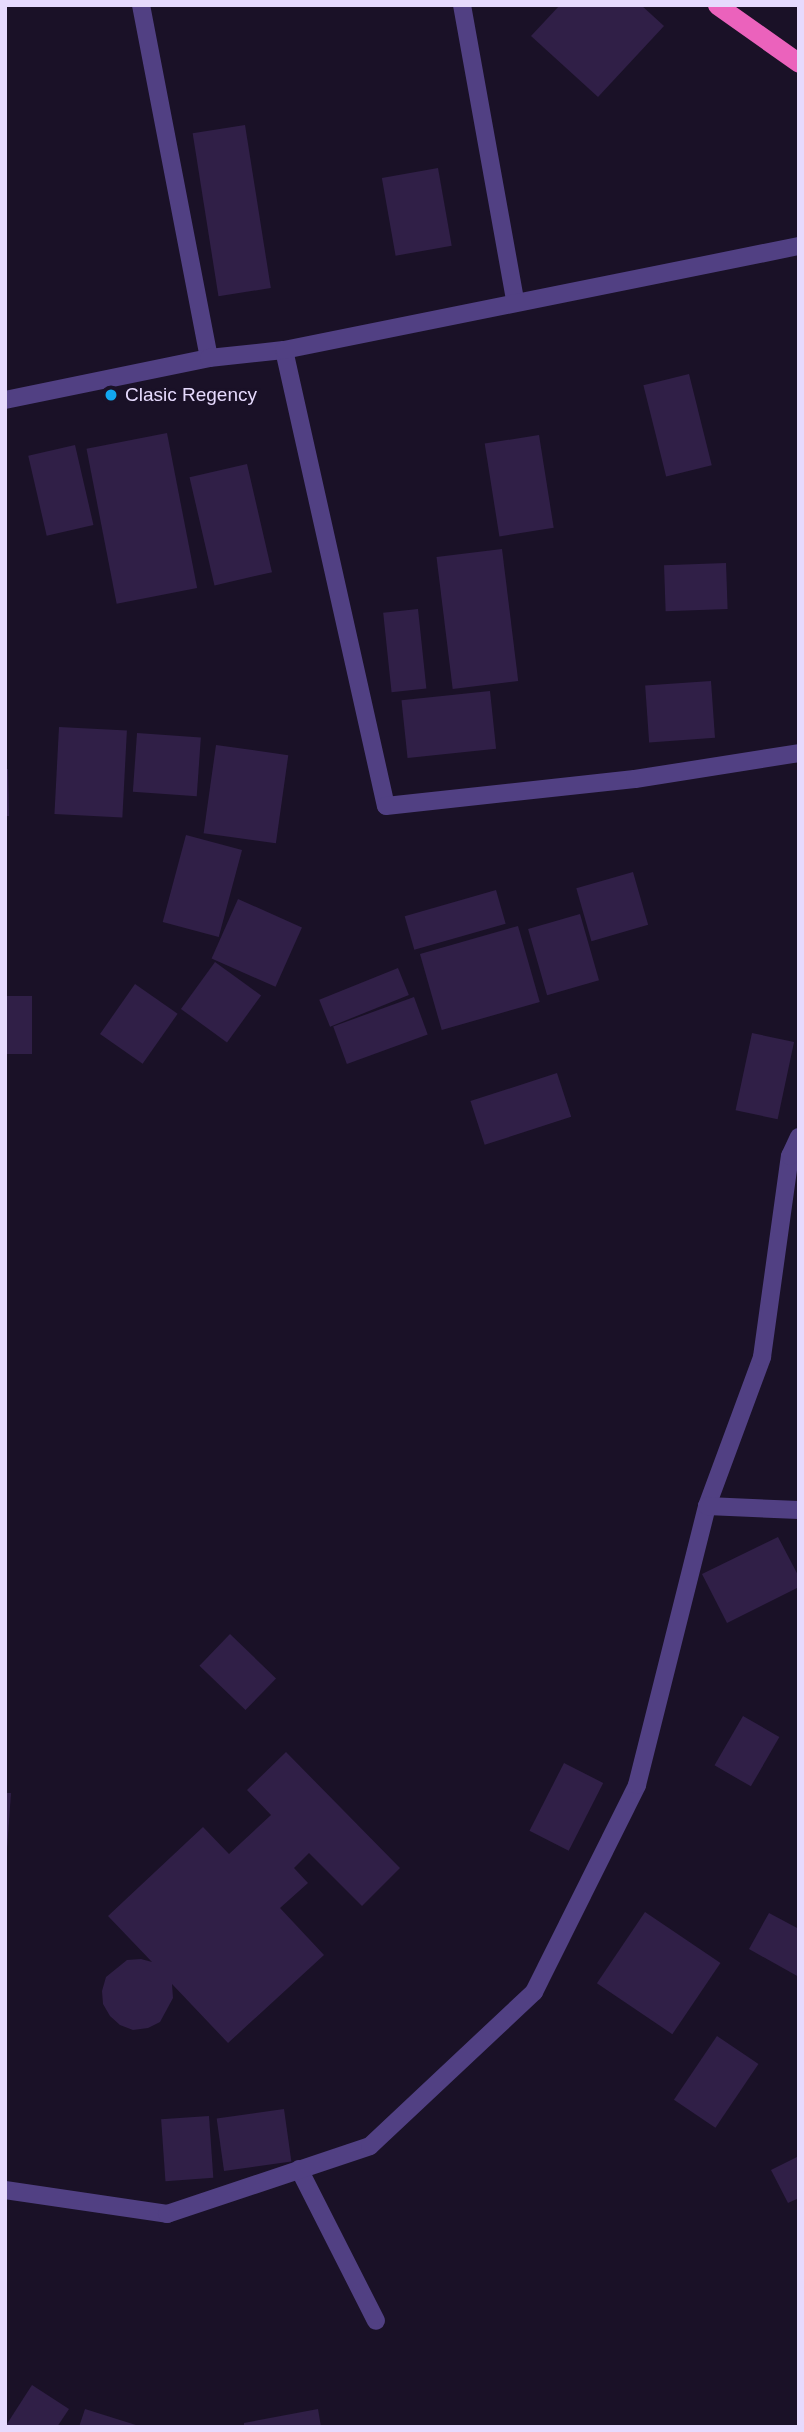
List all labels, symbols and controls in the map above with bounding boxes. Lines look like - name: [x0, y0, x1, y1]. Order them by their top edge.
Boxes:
- place label: Clasic Regency: [125, 384, 257, 406]
- marker: Clasic Regency: [103, 387, 119, 403]

